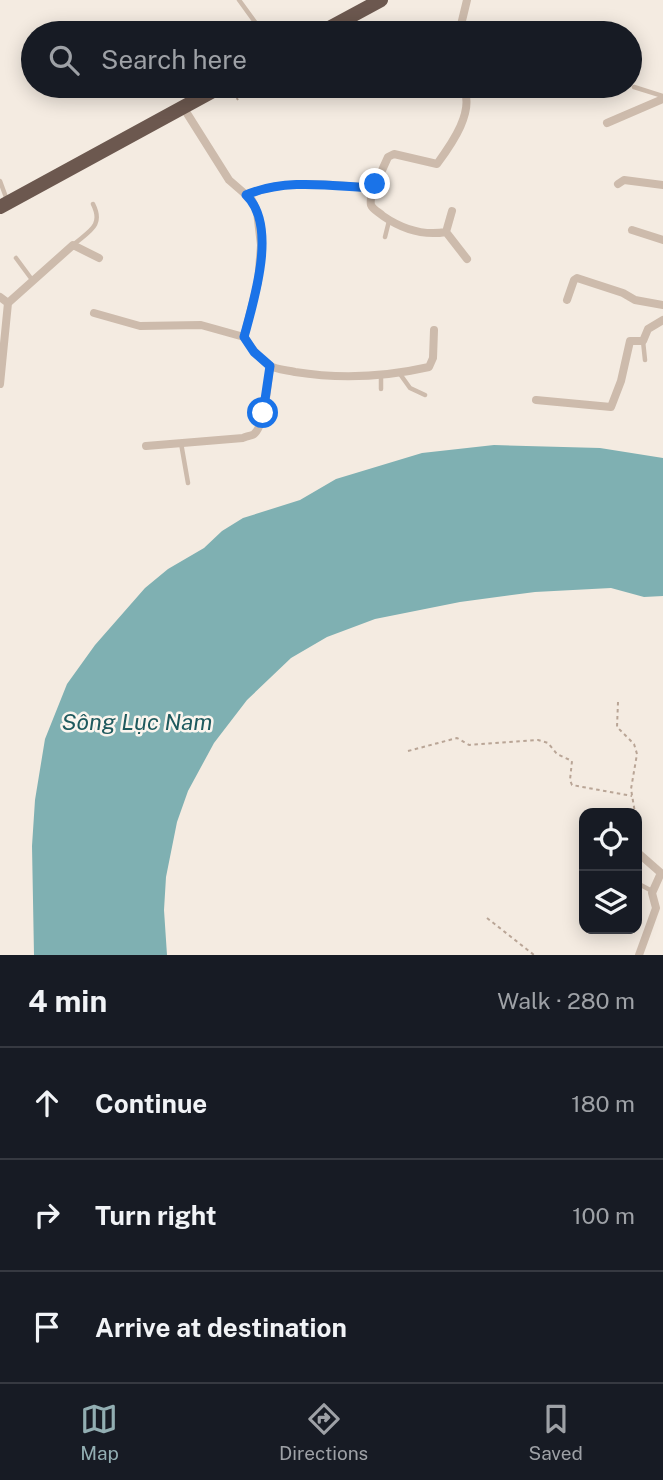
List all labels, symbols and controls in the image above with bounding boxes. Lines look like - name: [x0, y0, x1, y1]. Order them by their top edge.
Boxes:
- search box: [21, 21, 642, 98]
- icon: search: [45, 41, 83, 79]
- text: Search here: [101, 44, 247, 75]
- route end: [359, 168, 390, 199]
- route start: [247, 397, 278, 428]
- water label: Sông Lục Nam: [62, 708, 212, 735]
- map controls: [579, 808, 642, 934]
- button: locate: [579, 808, 642, 871]
- button: layers: [579, 871, 642, 934]
- text: 4 min: [28, 983, 107, 1019]
- text: Walk · 280 m: [497, 987, 635, 1014]
- icon: ahead: [28, 1084, 66, 1122]
- text: Continue: [95, 1088, 207, 1119]
- text: 180 m: [571, 1090, 635, 1117]
- icon: right: [28, 1196, 66, 1234]
- text: Turn right: [95, 1200, 217, 1231]
- text: 100 m: [572, 1202, 635, 1229]
- icon: arrive: [28, 1308, 66, 1346]
- text: Arrive at destination: [95, 1312, 347, 1343]
- tab: Map: [80, 1400, 119, 1464]
- tab: Directions: [279, 1400, 368, 1464]
- tab: Saved: [529, 1400, 583, 1464]

